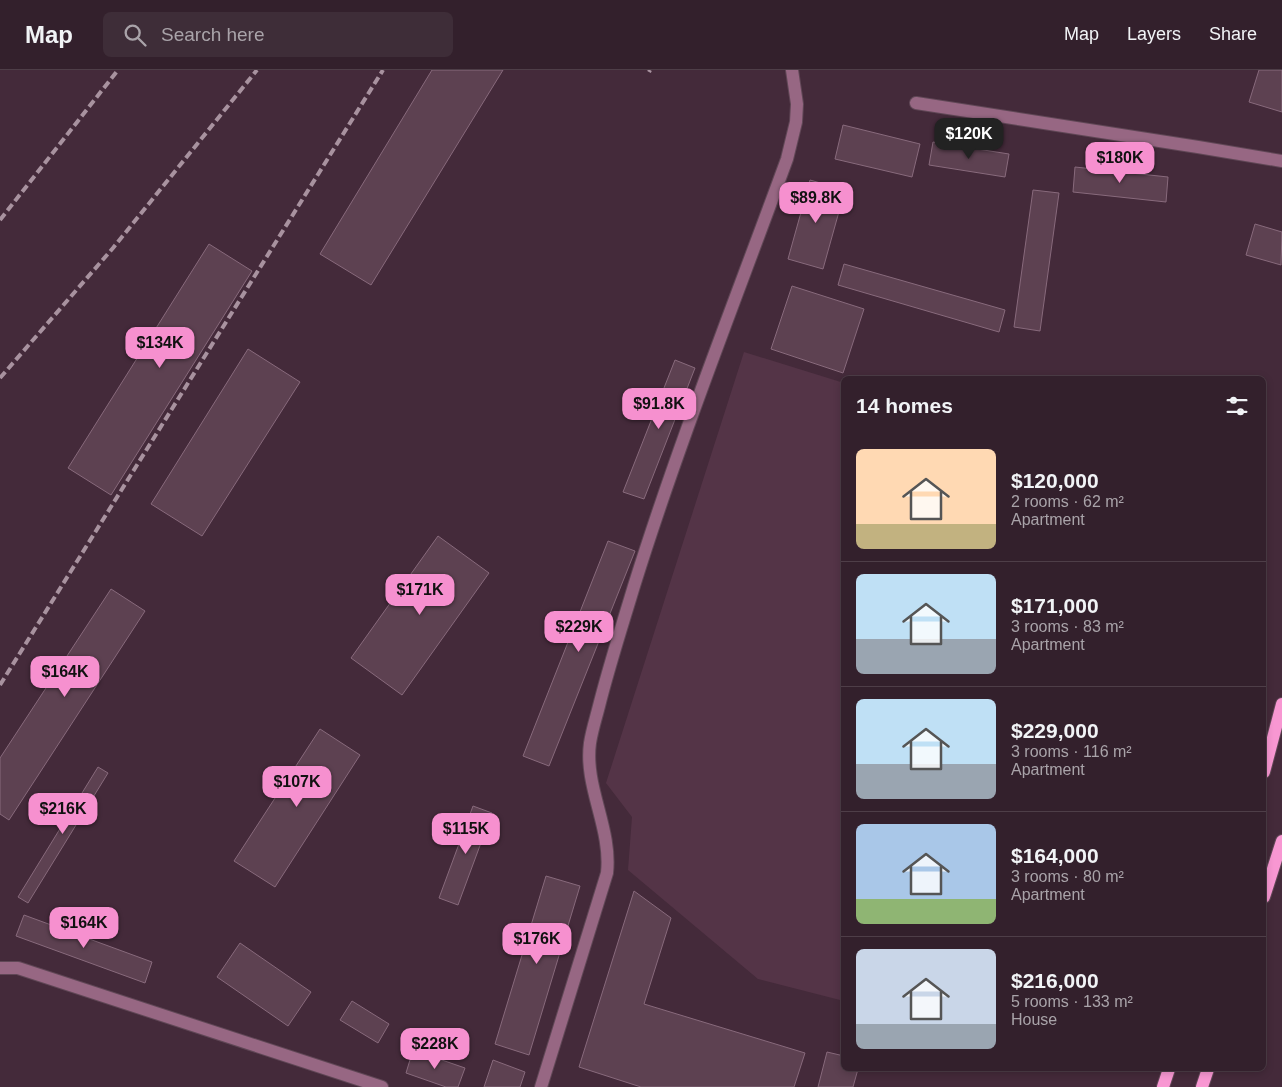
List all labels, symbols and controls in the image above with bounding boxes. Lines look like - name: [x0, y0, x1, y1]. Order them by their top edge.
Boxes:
- search box: [103, 12, 453, 57]
- text: Map: [25, 21, 73, 48]
- icon: search: [121, 21, 149, 49]
- text: Search here: [161, 24, 265, 45]
- text: Map: [1064, 24, 1099, 44]
- text: Layers: [1127, 24, 1181, 44]
- text: Share: [1209, 24, 1257, 44]
- pin: $120K: [934, 118, 1004, 160]
- text: $120K: [945, 125, 993, 142]
- pin: $180K: [1085, 142, 1155, 184]
- text: $180K: [1096, 149, 1144, 166]
- pin: $89.8K: [775, 182, 857, 224]
- text: $89.8K: [790, 189, 842, 206]
- pin: $134K: [125, 326, 195, 369]
- text: $134K: [136, 334, 184, 351]
- pin: $91.8K: [618, 388, 700, 430]
- icon: filters: [1223, 392, 1251, 420]
- text: 14 homes: [856, 394, 953, 417]
- text: $91.8K: [633, 395, 685, 412]
- icon: home: [896, 469, 956, 529]
- text: $120,000: [1011, 469, 1099, 492]
- text: 2 rooms · 62 m²: [1011, 493, 1124, 510]
- text: Apartment: [1011, 511, 1085, 528]
- pin: $171K: [385, 574, 455, 616]
- text: $171K: [396, 581, 444, 598]
- icon: home: [896, 594, 956, 654]
- text: $171,000: [1011, 594, 1099, 617]
- pin: $229K: [544, 610, 614, 653]
- text: $229K: [555, 618, 603, 635]
- text: 3 rooms · 83 m²: [1011, 618, 1124, 635]
- text: Apartment: [1011, 636, 1085, 653]
- pin: $164K: [30, 656, 100, 698]
- text: $164K: [41, 663, 89, 680]
- icon: home: [896, 719, 956, 779]
- text: $229,000: [1011, 719, 1099, 742]
- text: 3 rooms · 116 m²: [1011, 743, 1132, 760]
- text: Apartment: [1011, 761, 1085, 778]
- pin: $107K: [262, 766, 332, 808]
- text: $107K: [273, 773, 321, 790]
- pin: $216K: [28, 792, 98, 835]
- text: $216K: [39, 800, 87, 817]
- pin: $115K: [431, 812, 501, 855]
- text: $115K: [443, 820, 489, 837]
- icon: home: [896, 844, 956, 904]
- text: $164,000: [1011, 844, 1099, 867]
- text: 3 rooms · 80 m²: [1011, 868, 1124, 885]
- text: Apartment: [1011, 886, 1085, 903]
- pin: $164K: [49, 906, 119, 949]
- text: $164K: [60, 914, 108, 931]
- pin: $176K: [502, 922, 572, 965]
- text: $176K: [513, 930, 561, 947]
- icon: home: [896, 969, 956, 1029]
- text: $216,000: [1011, 969, 1099, 992]
- text: 5 rooms · 133 m²: [1011, 993, 1133, 1010]
- text: House: [1011, 1011, 1057, 1028]
- pin: $228K: [400, 1028, 470, 1070]
- text: $228K: [411, 1035, 459, 1052]

